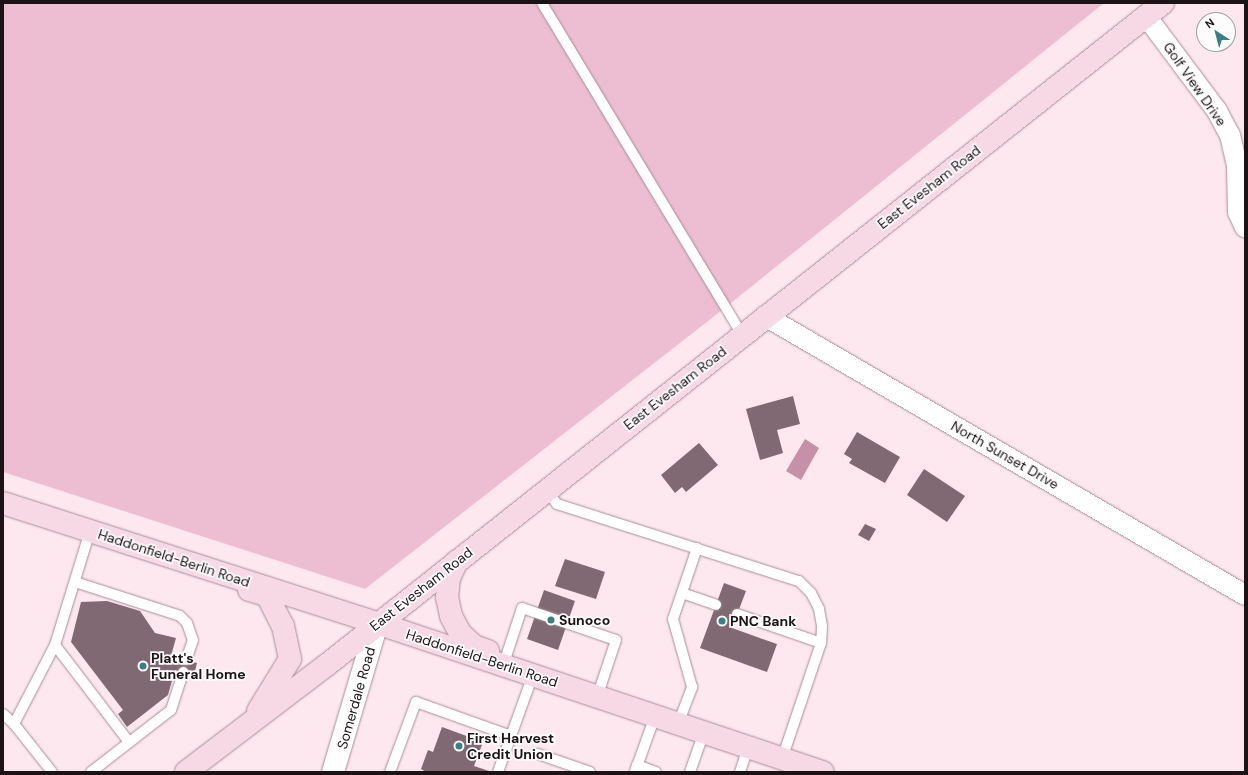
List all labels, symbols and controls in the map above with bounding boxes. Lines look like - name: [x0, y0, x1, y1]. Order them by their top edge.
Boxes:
- north arrow: [1196, 12, 1236, 52]
- text: N: [1202, 15, 1217, 31]
- street label: Golf View Drive: [1160, 39, 1230, 129]
- street label: East Evesham Road: [874, 142, 984, 232]
- street label: East Evesham Road: [620, 343, 730, 433]
- street label: North Sunset Drive: [948, 417, 1062, 493]
- street label: Haddonfield-Berlin Road: [96, 525, 252, 591]
- street label: East Evesham Road: [366, 544, 476, 634]
- place label: Sunoco: [559, 612, 610, 628]
- place label: PNC Bank: [730, 613, 796, 629]
- marker: Sunoco: [546, 615, 556, 625]
- marker: PNC Bank: [717, 616, 727, 626]
- street label: Haddonfield-Berlin Road: [404, 625, 560, 691]
- street label: Somerdale Road: [333, 645, 379, 751]
- place label: Platt's Funeral Home: [151, 650, 246, 682]
- marker: Platt's Funeral Home: [138, 661, 148, 671]
- place label: First Harvest Credit Union: [467, 730, 554, 762]
- marker: First Harvest Credit Union: [454, 741, 464, 751]

